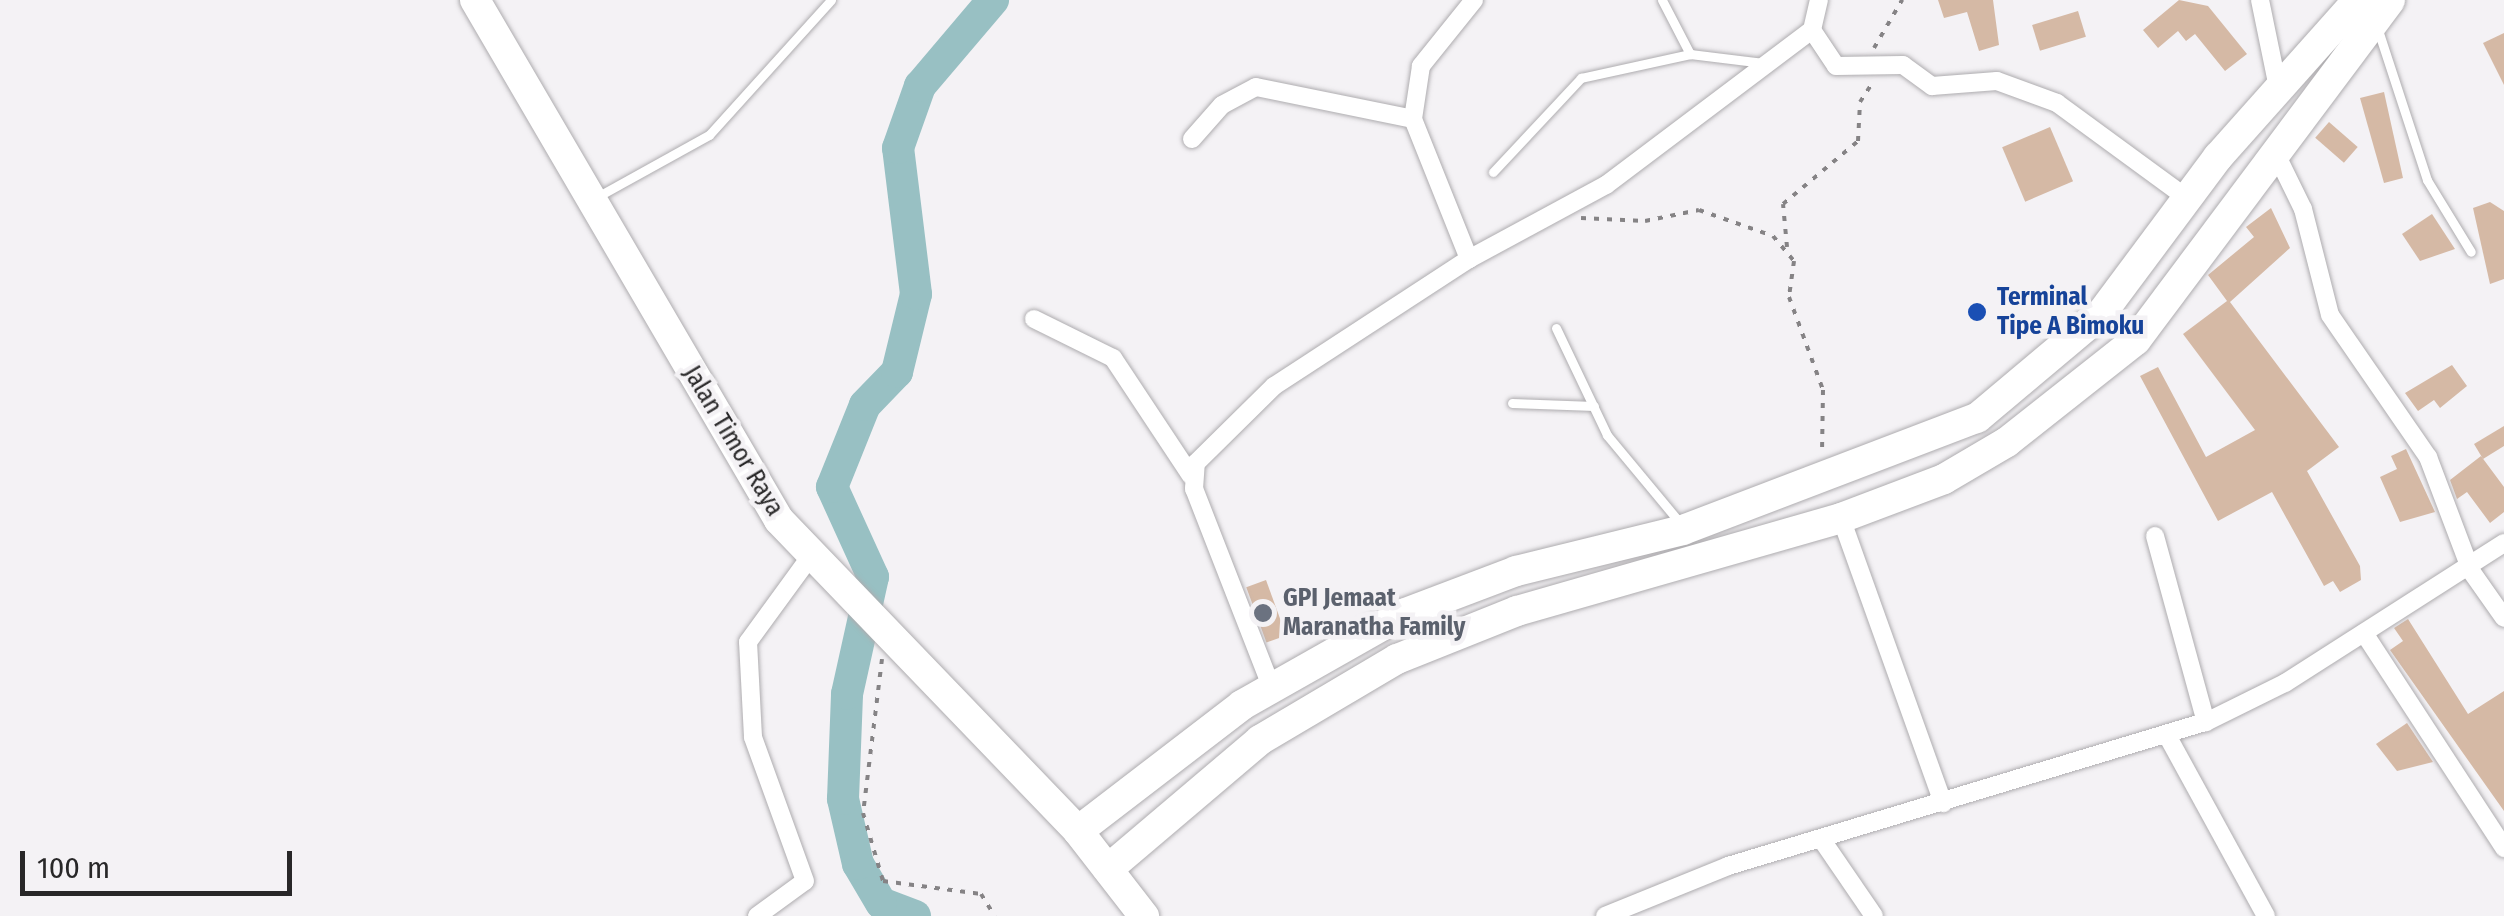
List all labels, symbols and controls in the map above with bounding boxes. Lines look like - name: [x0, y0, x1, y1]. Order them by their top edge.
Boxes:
- place label: Terminal Tipe A Bimoku: [1997, 283, 2144, 342]
- marker: Terminal Tipe A Bimoku: [1966, 301, 1988, 323]
- street label: Jalan Timor Raya: [676, 361, 790, 521]
- place label: GPI Jemaat Maranatha Family: [1283, 584, 1465, 643]
- marker: GPI Jemaat Maranatha Family: [1252, 602, 1274, 624]
- scale bar: [25, 831, 298, 893]
- text: 100 m: [37, 850, 110, 886]

